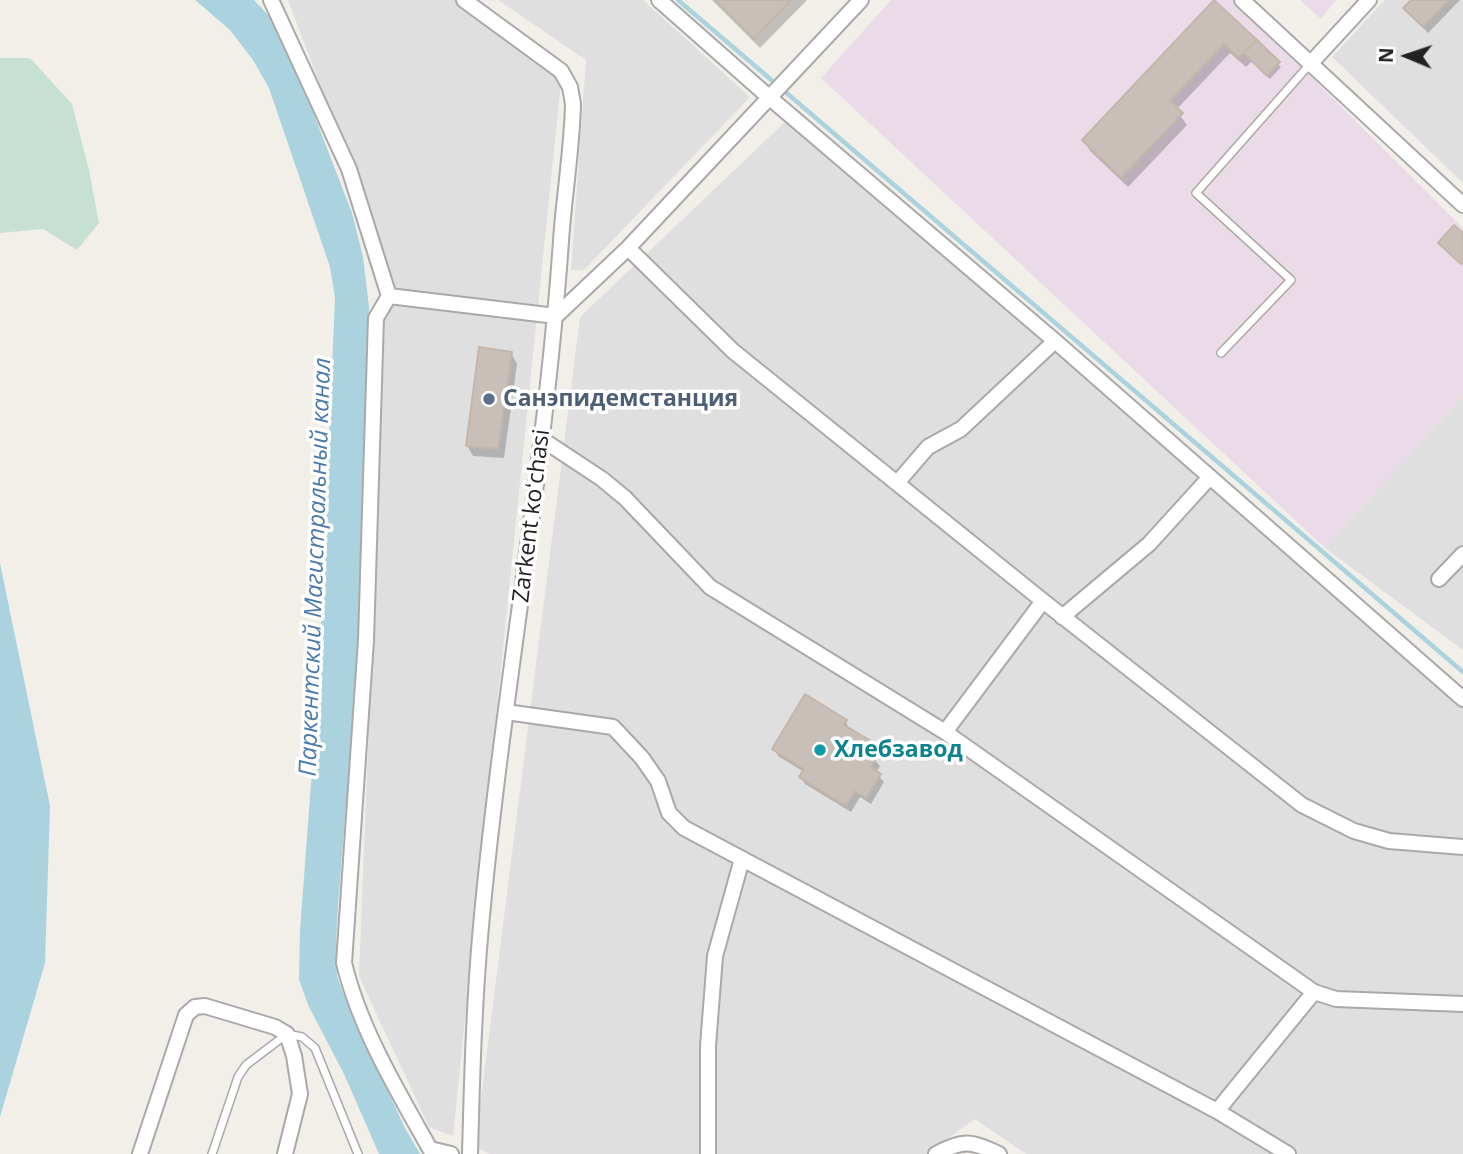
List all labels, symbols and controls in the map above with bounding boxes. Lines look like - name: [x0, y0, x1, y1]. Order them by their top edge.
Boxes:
- north arrow: [1372, 21, 1442, 91]
- text: N: [1373, 47, 1399, 63]
- water label: Паркентский Магистральный канал: [294, 357, 338, 777]
- place label: Санэпидемстанция: [503, 385, 738, 413]
- marker: Санэпидемстанция: [481, 391, 497, 407]
- street label: Zarkent koʻchasi: [508, 428, 556, 604]
- place label: Хлебзавод: [834, 736, 963, 764]
- marker: Хлебзавод: [812, 742, 828, 758]

